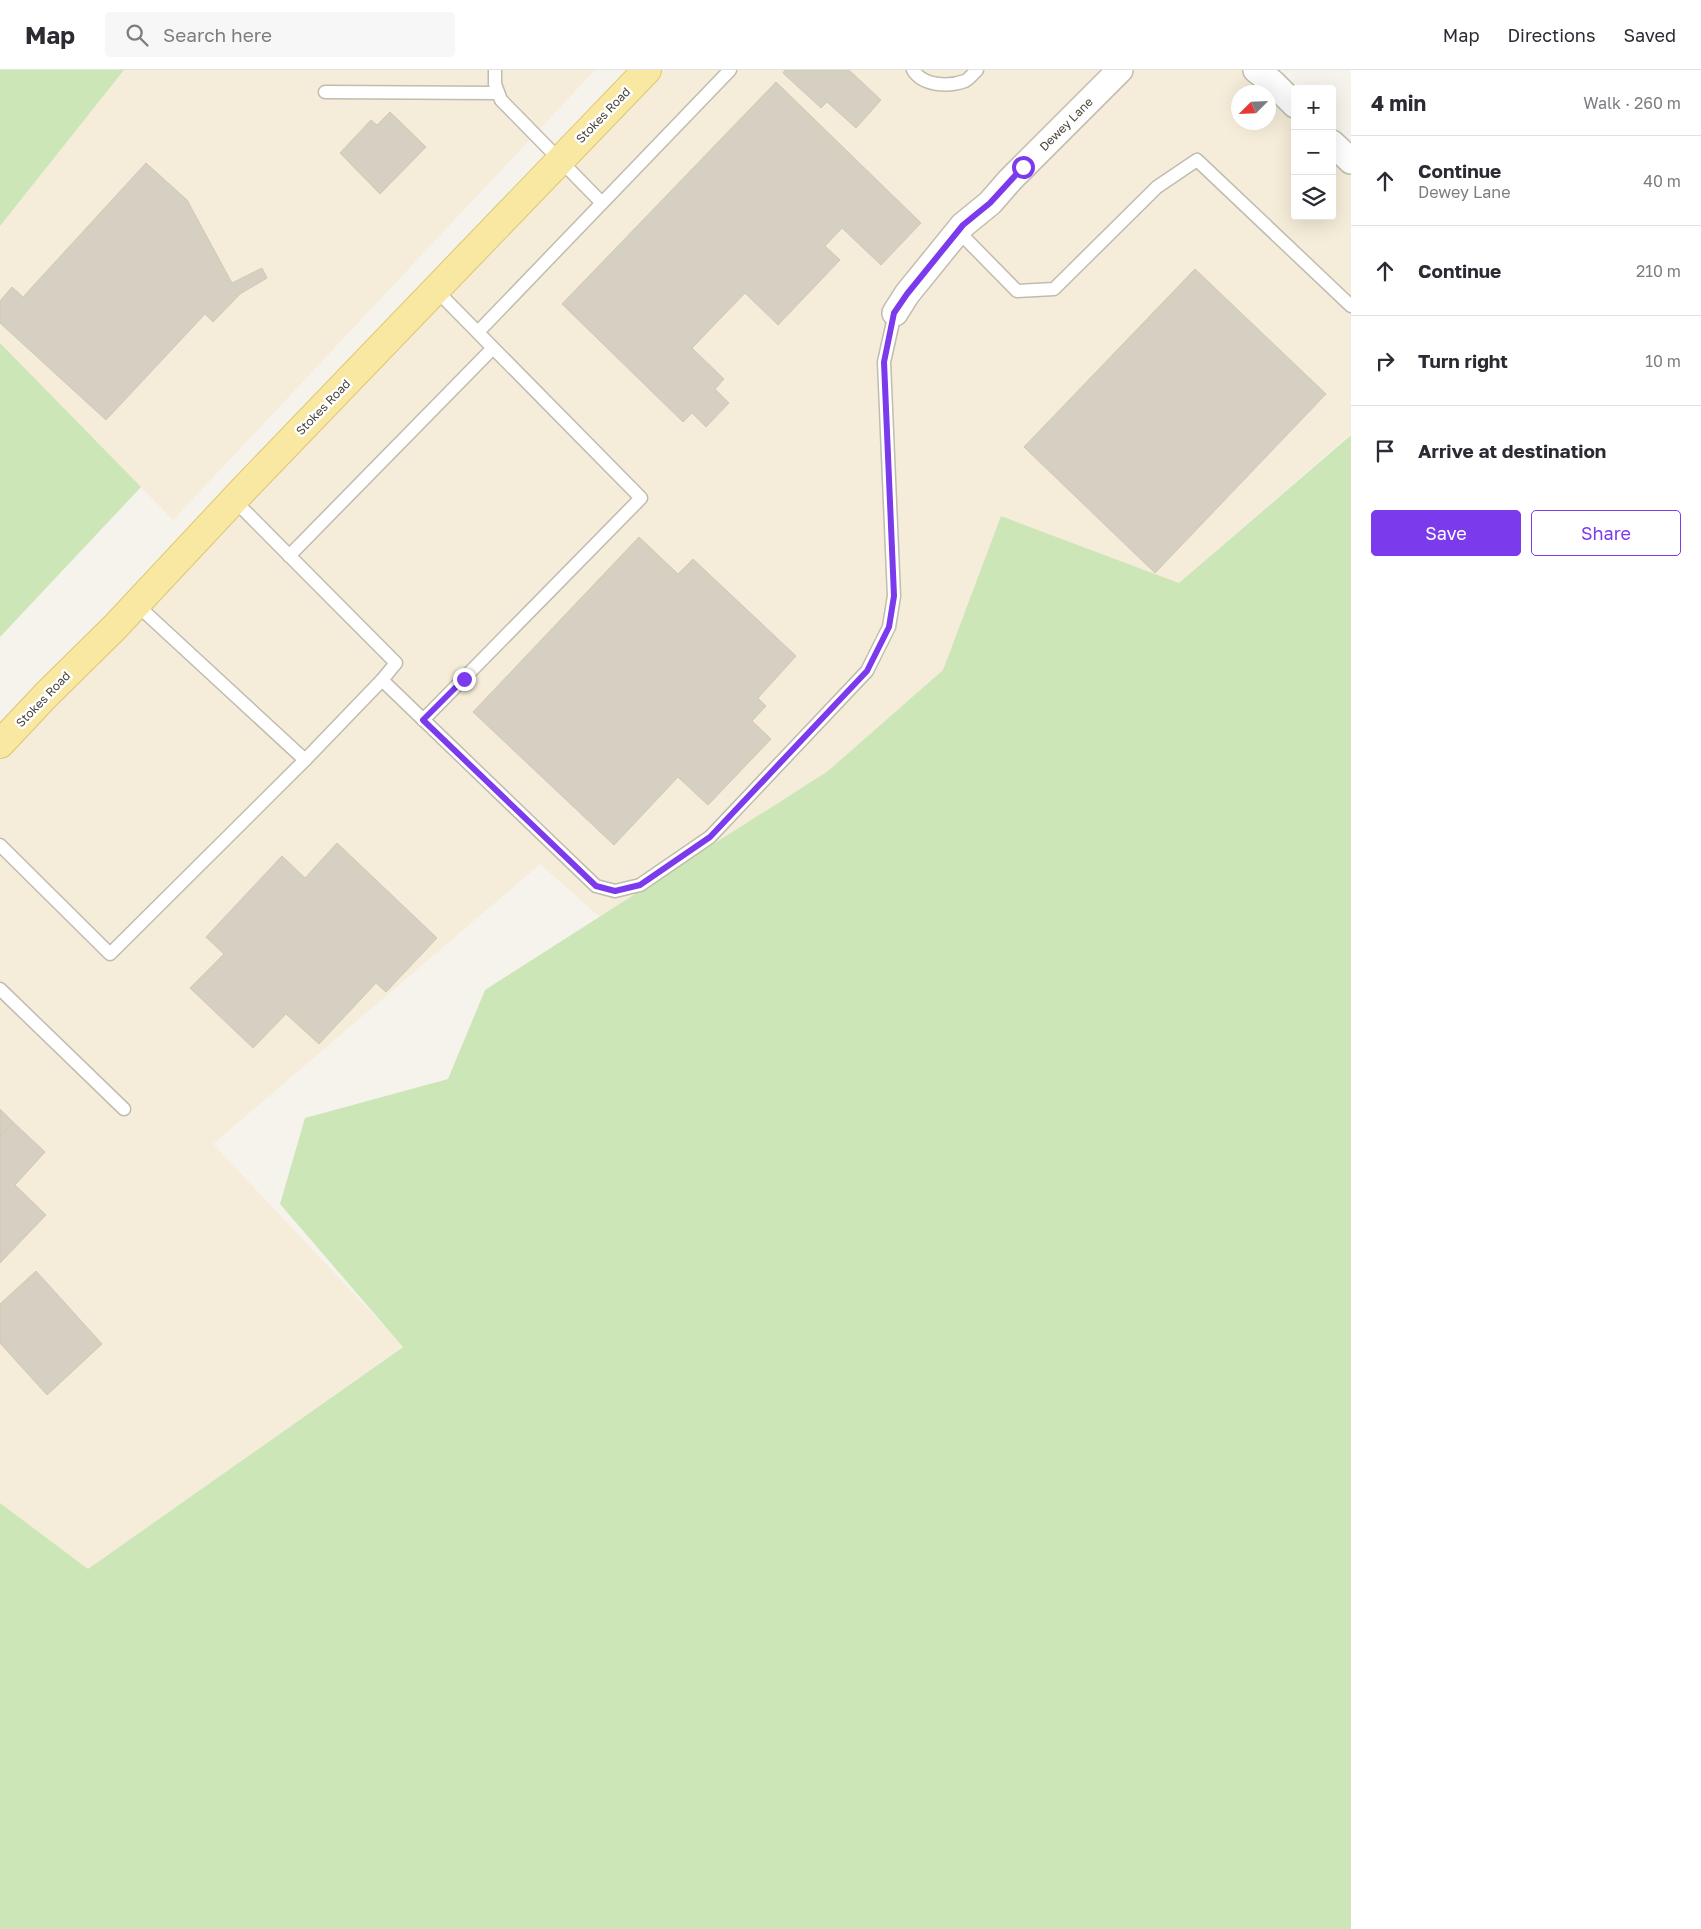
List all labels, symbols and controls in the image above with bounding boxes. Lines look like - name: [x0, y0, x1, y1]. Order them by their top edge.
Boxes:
- search box: [105, 12, 455, 57]
- text: Map: [25, 20, 75, 49]
- icon: search: [123, 21, 151, 49]
- text: Search here: [163, 23, 272, 46]
- text: Map: [1443, 24, 1479, 46]
- text: Directions: [1507, 24, 1595, 46]
- text: Saved: [1623, 24, 1676, 46]
- street label: Stokes Road: [573, 84, 633, 146]
- north arrow: [1231, 85, 1276, 130]
- map controls: [1291, 85, 1336, 220]
- button: +: [1291, 85, 1336, 130]
- text: 4 min: [1371, 90, 1426, 116]
- text: Walk · 260 m: [1583, 93, 1681, 113]
- street label: Dewey Lane: [1036, 94, 1096, 154]
- button: −: [1291, 130, 1336, 175]
- route start: [1012, 156, 1035, 179]
- text: Continue: [1418, 159, 1501, 182]
- icon: ahead: [1371, 167, 1399, 195]
- text: 40 m: [1643, 171, 1681, 191]
- button: layers: [1291, 175, 1336, 220]
- text: Dewey Lane: [1418, 182, 1510, 202]
- icon: ahead: [1371, 257, 1399, 285]
- text: Continue: [1418, 259, 1501, 282]
- text: 210 m: [1636, 261, 1681, 281]
- icon: right: [1371, 347, 1399, 375]
- text: Turn right: [1418, 349, 1508, 372]
- text: 10 m: [1645, 351, 1681, 371]
- street label: Stokes Road: [293, 376, 353, 438]
- icon: arrive: [1371, 437, 1399, 465]
- text: Arrive at destination: [1418, 439, 1606, 462]
- button: Save: [1371, 510, 1521, 556]
- button: Share: [1531, 510, 1681, 556]
- street label: Stokes Road: [13, 668, 73, 730]
- route end: [453, 668, 476, 691]

